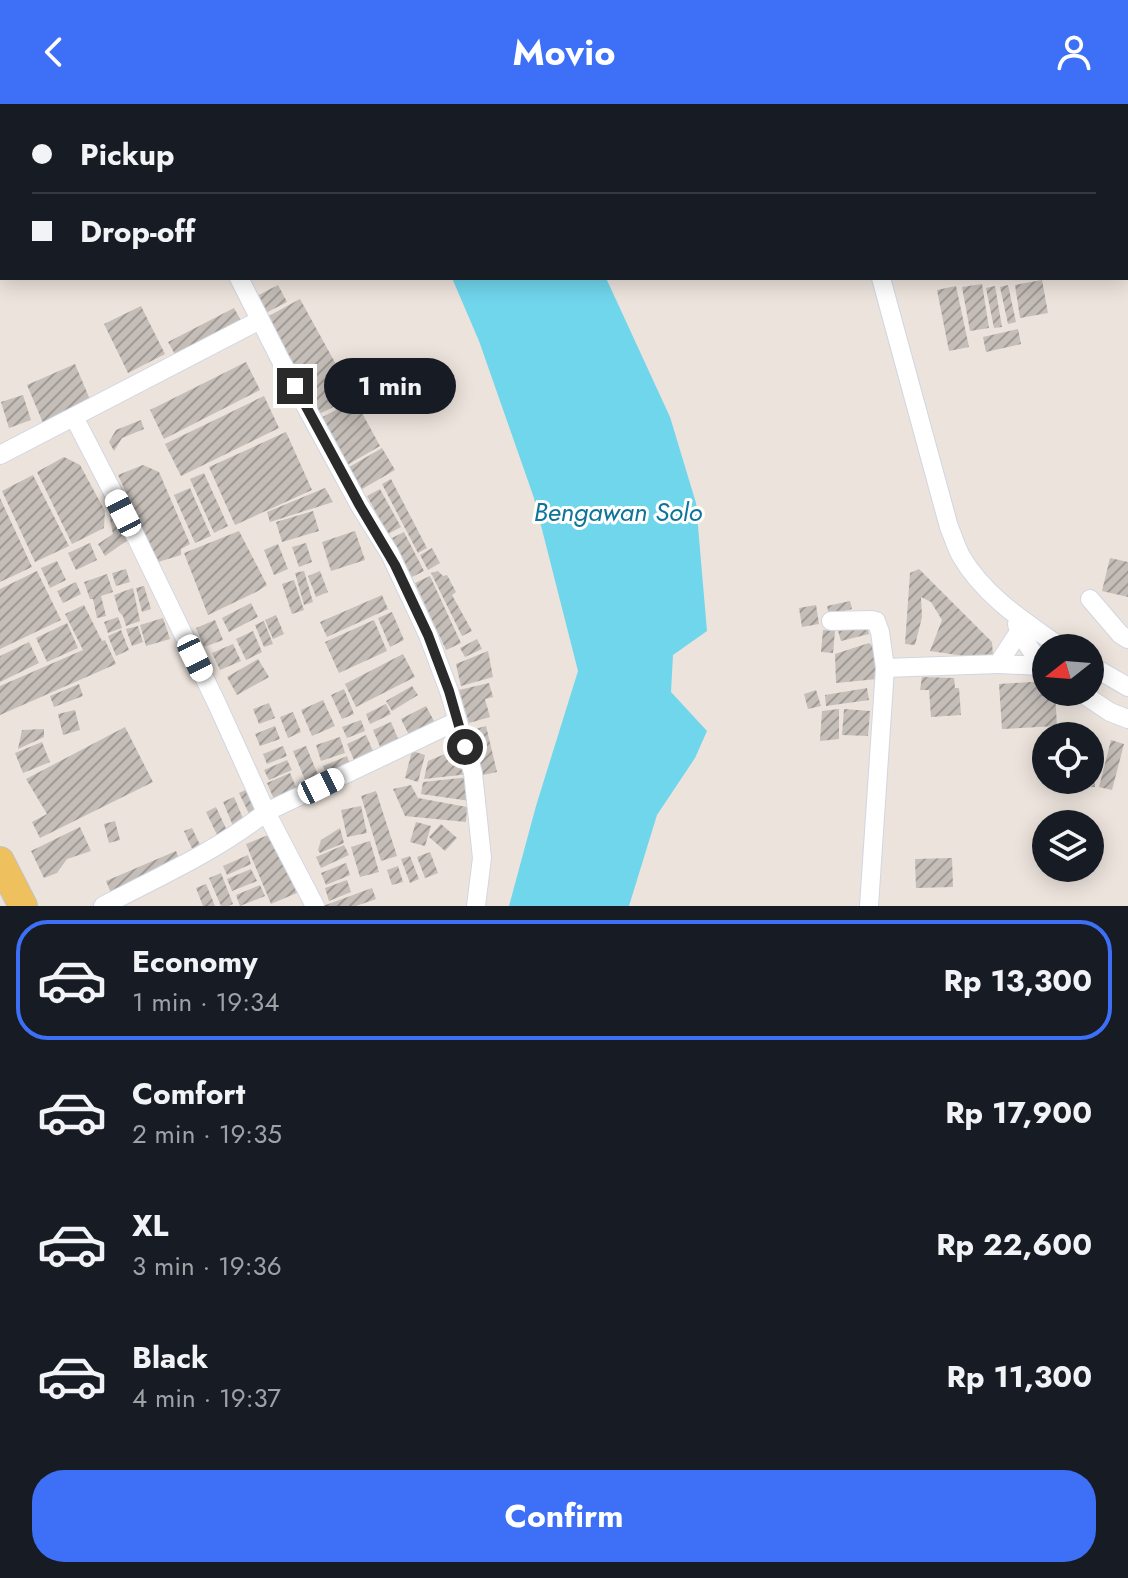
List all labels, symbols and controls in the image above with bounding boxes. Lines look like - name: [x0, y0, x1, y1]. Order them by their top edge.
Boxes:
- text: Movio: [513, 26, 615, 78]
- icon: back: [32, 30, 76, 74]
- icon: person: [1052, 30, 1096, 74]
- text: Pickup: [80, 133, 175, 176]
- text: Drop-off: [80, 210, 195, 253]
- callout: 1 min: [323, 358, 455, 414]
- text: 1 min: [358, 367, 422, 405]
- route end: [277, 368, 313, 404]
- car: [101, 486, 145, 540]
- water label: Bengawan Solo: [534, 493, 703, 531]
- car: [174, 631, 216, 685]
- north arrow: [1032, 634, 1104, 706]
- map controls: [1032, 634, 1104, 882]
- button: locate: [1032, 722, 1104, 794]
- route start: [447, 729, 483, 765]
- car: [294, 765, 348, 807]
- button: layers: [1032, 810, 1104, 882]
- text: Economy: [132, 940, 258, 983]
- icon: car: [36, 944, 108, 1016]
- text: Rp 13,300: [944, 959, 1092, 1002]
- text: 1 min · 19:34: [132, 983, 279, 1021]
- text: Comfort: [132, 1072, 245, 1115]
- icon: car: [36, 1076, 108, 1148]
- text: Rp 17,900: [945, 1091, 1092, 1134]
- text: 2 min · 19:35: [132, 1115, 282, 1153]
- text: XL: [132, 1204, 168, 1247]
- icon: car: [36, 1208, 108, 1280]
- text: Rp 22,600: [936, 1223, 1092, 1266]
- text: 3 min · 19:36: [132, 1247, 282, 1285]
- text: Black: [132, 1336, 208, 1379]
- icon: car: [36, 1340, 108, 1412]
- text: Rp 11,300: [946, 1355, 1092, 1398]
- text: 4 min · 19:37: [132, 1379, 281, 1417]
- button: Confirm: [32, 1470, 1096, 1562]

